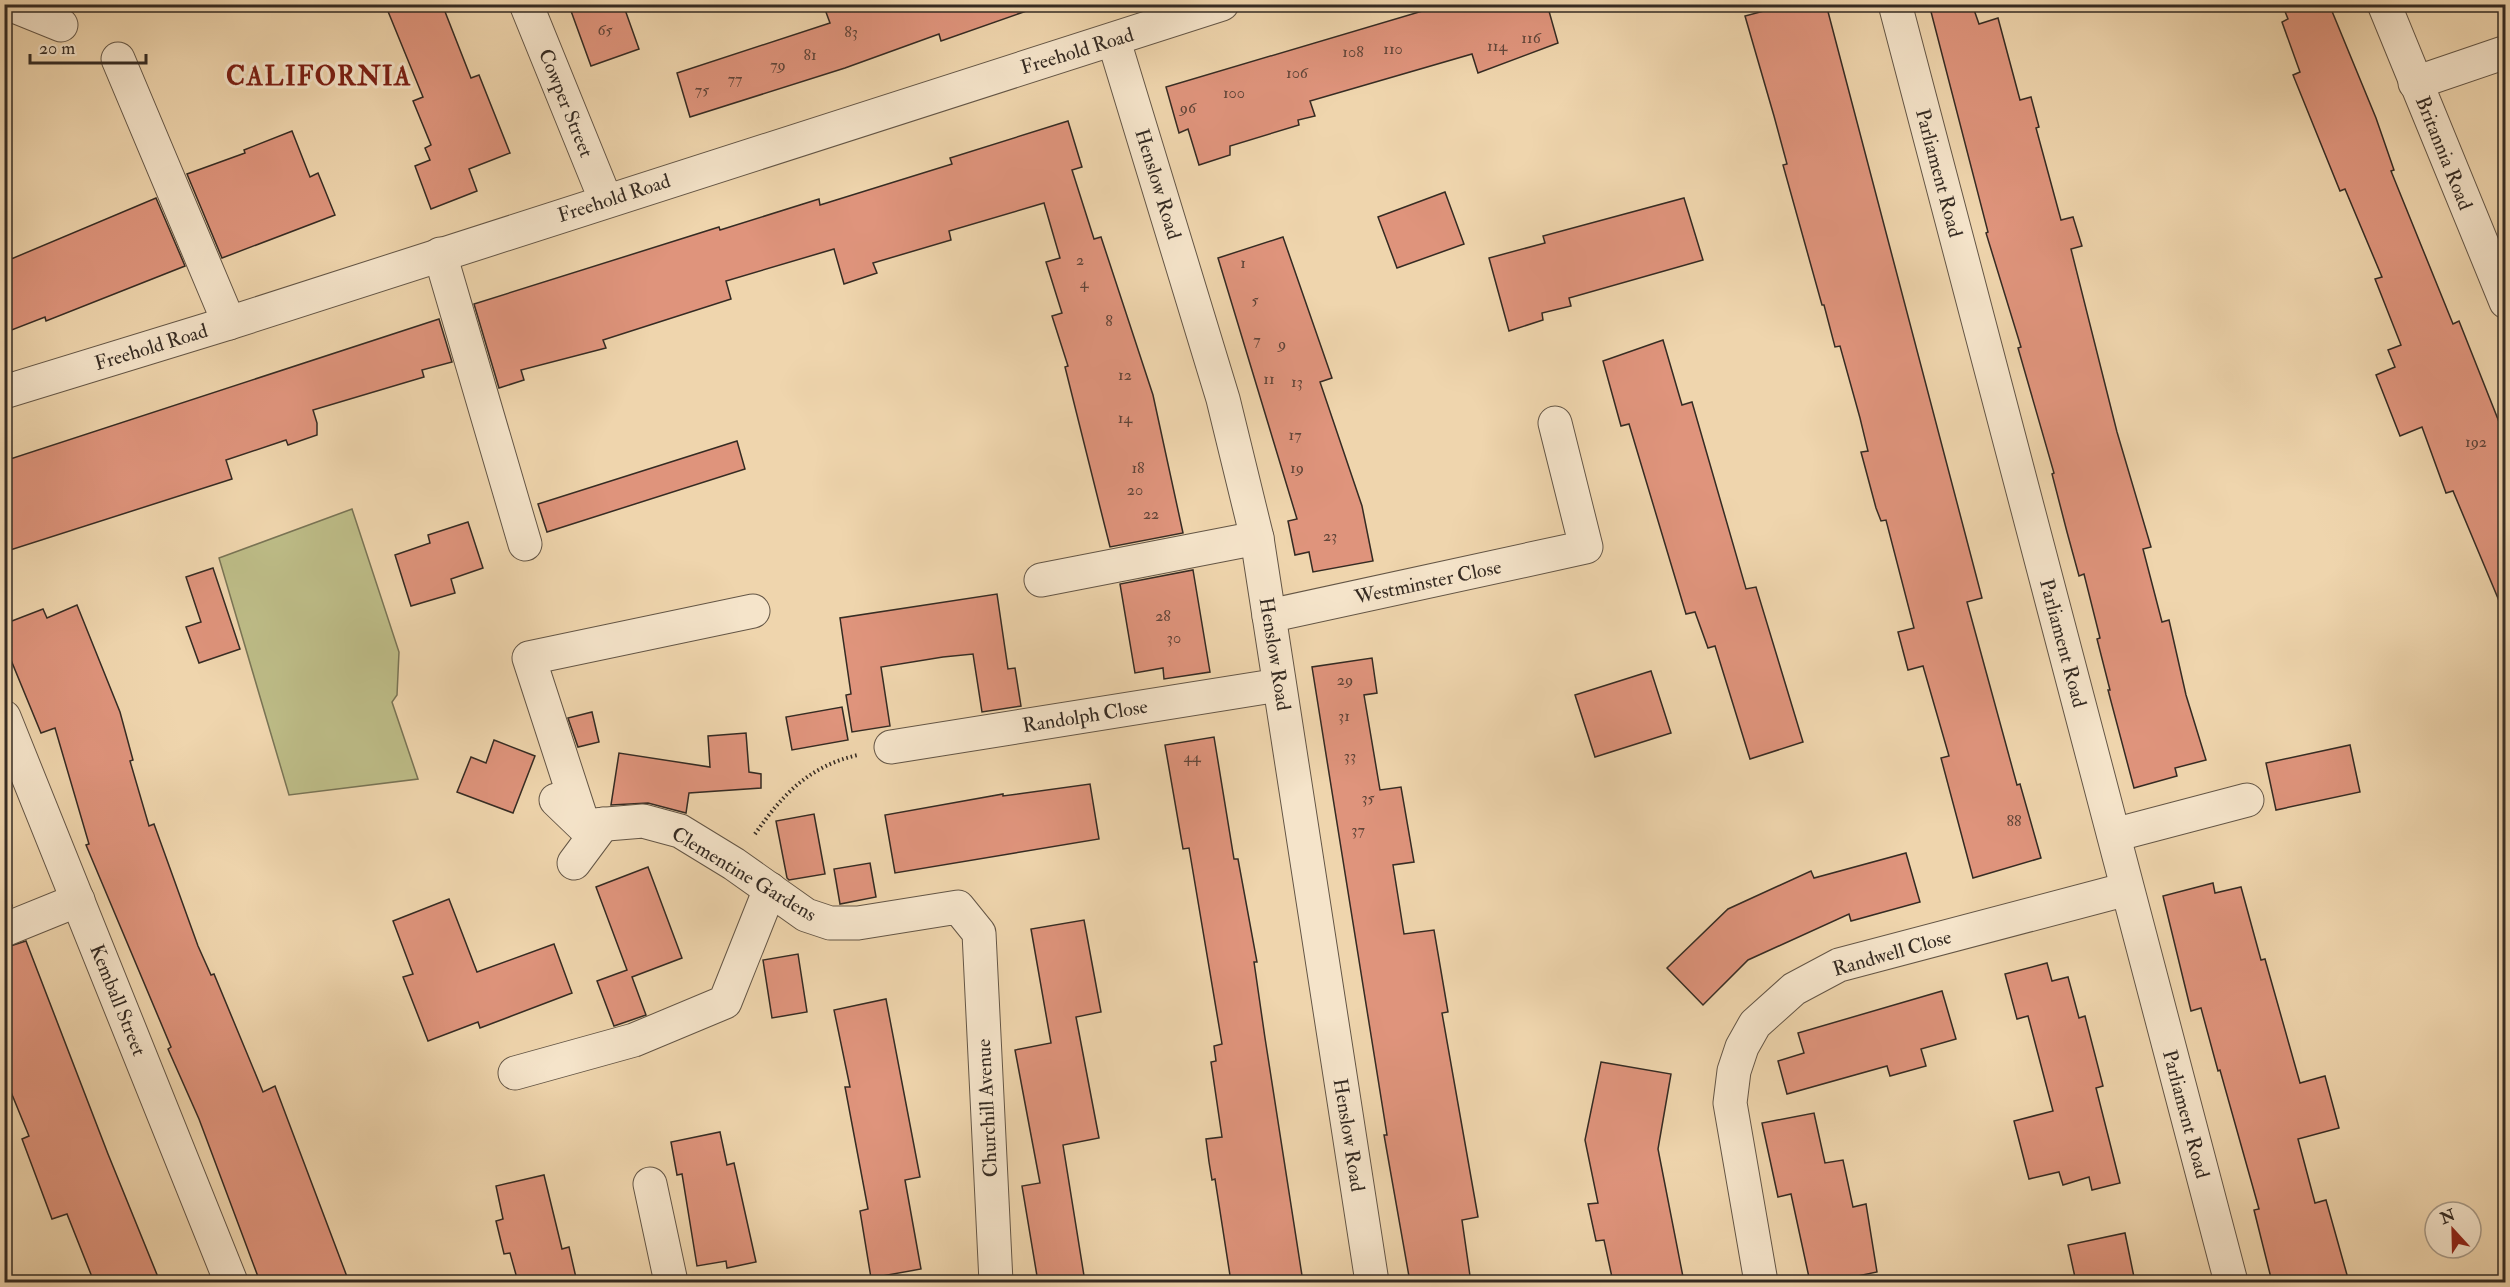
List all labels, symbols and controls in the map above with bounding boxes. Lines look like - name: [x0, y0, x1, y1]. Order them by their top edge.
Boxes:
- house number: 65: [597, 20, 613, 40]
- house number: 83: [844, 22, 858, 42]
- street label: Freehold Road: [1017, 22, 1137, 80]
- scale bar: [30, 27, 146, 65]
- house number: 116: [1521, 28, 1542, 48]
- house number: 114: [1487, 36, 1508, 56]
- text: 20 m: [39, 37, 75, 60]
- house number: 110: [1383, 39, 1403, 59]
- house number: 108: [1342, 42, 1364, 62]
- street label: Cowper Street: [532, 45, 599, 162]
- house number: 81: [803, 45, 817, 65]
- house number: 79: [770, 55, 786, 75]
- district label: CALIFORNIA: [226, 61, 412, 93]
- house number: 106: [1286, 63, 1309, 83]
- house number: 77: [728, 69, 743, 89]
- house number: 75: [695, 80, 709, 100]
- house number: 100: [1223, 83, 1245, 103]
- street label: Britannia Road: [2410, 92, 2478, 214]
- house number: 96: [1179, 98, 1197, 118]
- street label: Parliament Road: [1910, 106, 1968, 240]
- street label: Henslow Road: [1129, 126, 1187, 243]
- street label: Freehold Road: [554, 168, 674, 228]
- house number: 2: [1076, 250, 1084, 270]
- house number: 1: [1240, 253, 1246, 273]
- house number: 4: [1080, 273, 1090, 293]
- house number: 5: [1251, 290, 1259, 310]
- house number: 8: [1105, 311, 1113, 331]
- street label: Freehold Road: [91, 318, 211, 376]
- house number: 7: [1253, 330, 1261, 350]
- house number: 9: [1277, 334, 1286, 354]
- house number: 12: [1118, 365, 1132, 385]
- house number: 11: [1263, 369, 1275, 389]
- house number: 13: [1291, 372, 1303, 392]
- house number: 14: [1118, 408, 1134, 428]
- house number: 17: [1288, 425, 1302, 445]
- house number: 192: [2465, 432, 2487, 452]
- house number: 18: [1131, 458, 1145, 478]
- house number: 19: [1290, 458, 1304, 478]
- house number: 20: [1127, 480, 1143, 500]
- house number: 22: [1143, 504, 1159, 524]
- house number: 23: [1323, 526, 1337, 546]
- street label: Westminster Close: [1351, 554, 1504, 610]
- street label: Parliament Road: [2034, 576, 2092, 710]
- street label: Henslow Road: [1254, 595, 1296, 713]
- house number: 28: [1155, 606, 1171, 626]
- house number: 30: [1167, 628, 1181, 648]
- house number: 29: [1337, 670, 1353, 690]
- street label: Randolph Close: [1021, 694, 1150, 739]
- house number: 31: [1338, 706, 1350, 726]
- house number: 33: [1344, 746, 1356, 766]
- house number: 44: [1183, 747, 1202, 767]
- house number: 35: [1361, 788, 1375, 808]
- house number: 88: [2006, 811, 2022, 831]
- house number: 37: [1351, 820, 1365, 840]
- street label: Clementine Gardens: [667, 821, 821, 927]
- street label: Randwell Close: [1830, 924, 1954, 982]
- street label: Kemball Street: [84, 941, 152, 1060]
- street label: Churchill Avenue: [971, 1038, 1003, 1178]
- street label: Parliament Road: [2157, 1047, 2215, 1181]
- street label: Henslow Road: [1328, 1076, 1370, 1194]
- north arrow: [2423, 1200, 2483, 1260]
- text: N: [2436, 1205, 2459, 1229]

